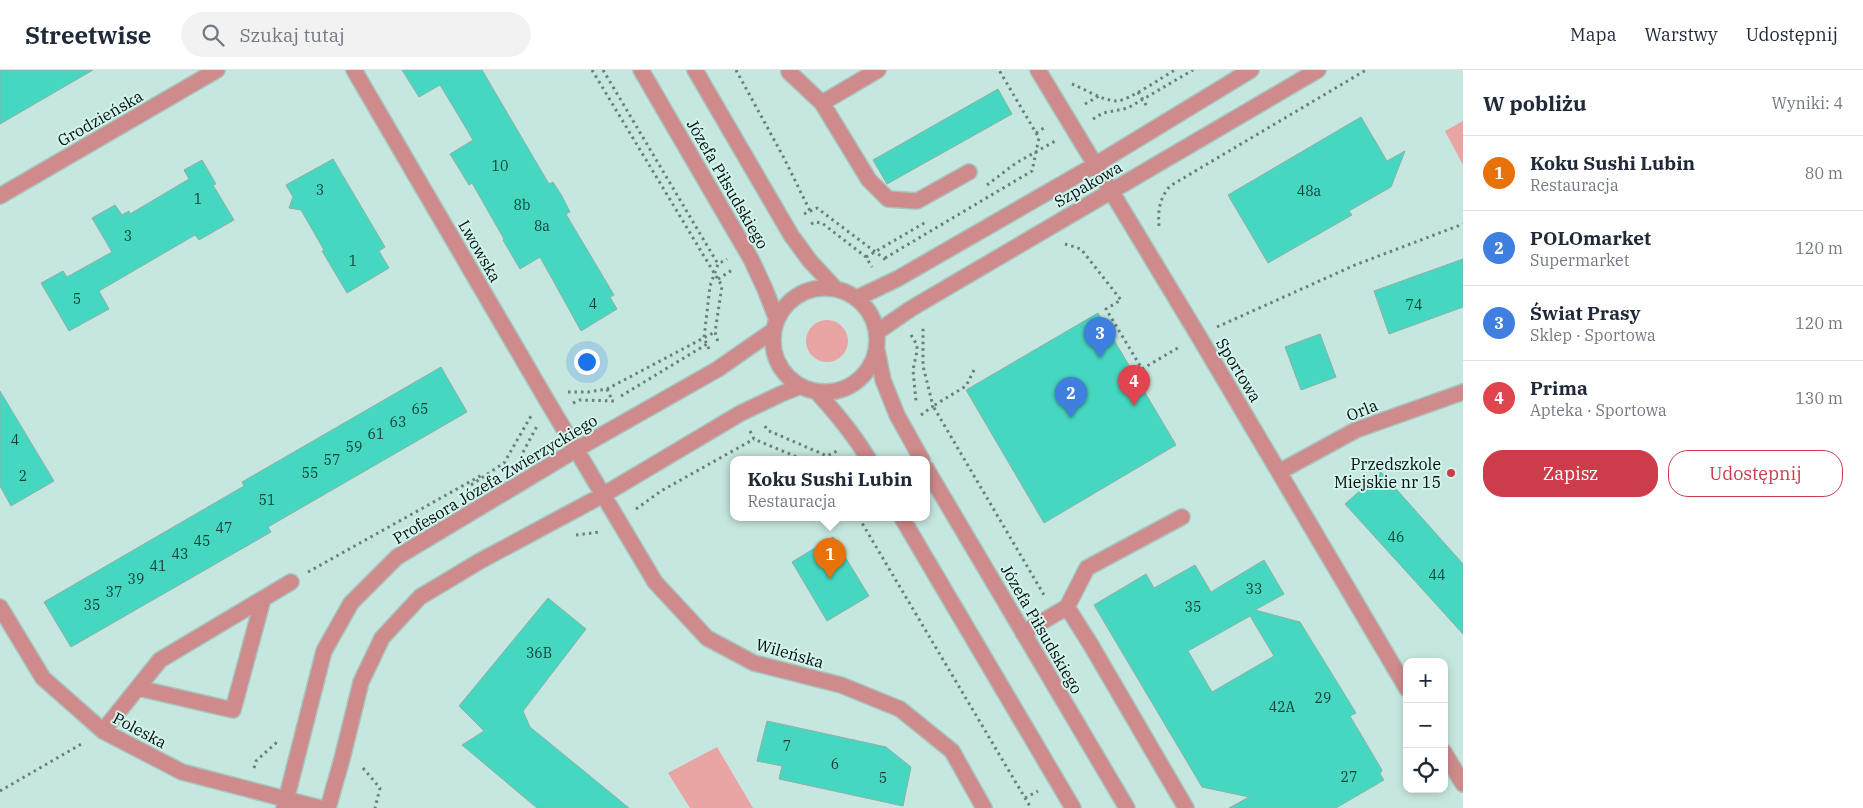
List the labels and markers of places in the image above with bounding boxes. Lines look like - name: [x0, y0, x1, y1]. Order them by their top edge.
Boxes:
- pin: 3: [1084, 317, 1116, 358]
- pin: 4: [1118, 365, 1150, 406]
- pin: 2: [1055, 377, 1087, 418]
- place label: Przedszkole Miejskie nr 15: [1334, 454, 1441, 492]
- marker: Przedszkole Miejskie nr 15: [1445, 467, 1457, 479]
- pin: 1: [814, 538, 846, 579]

